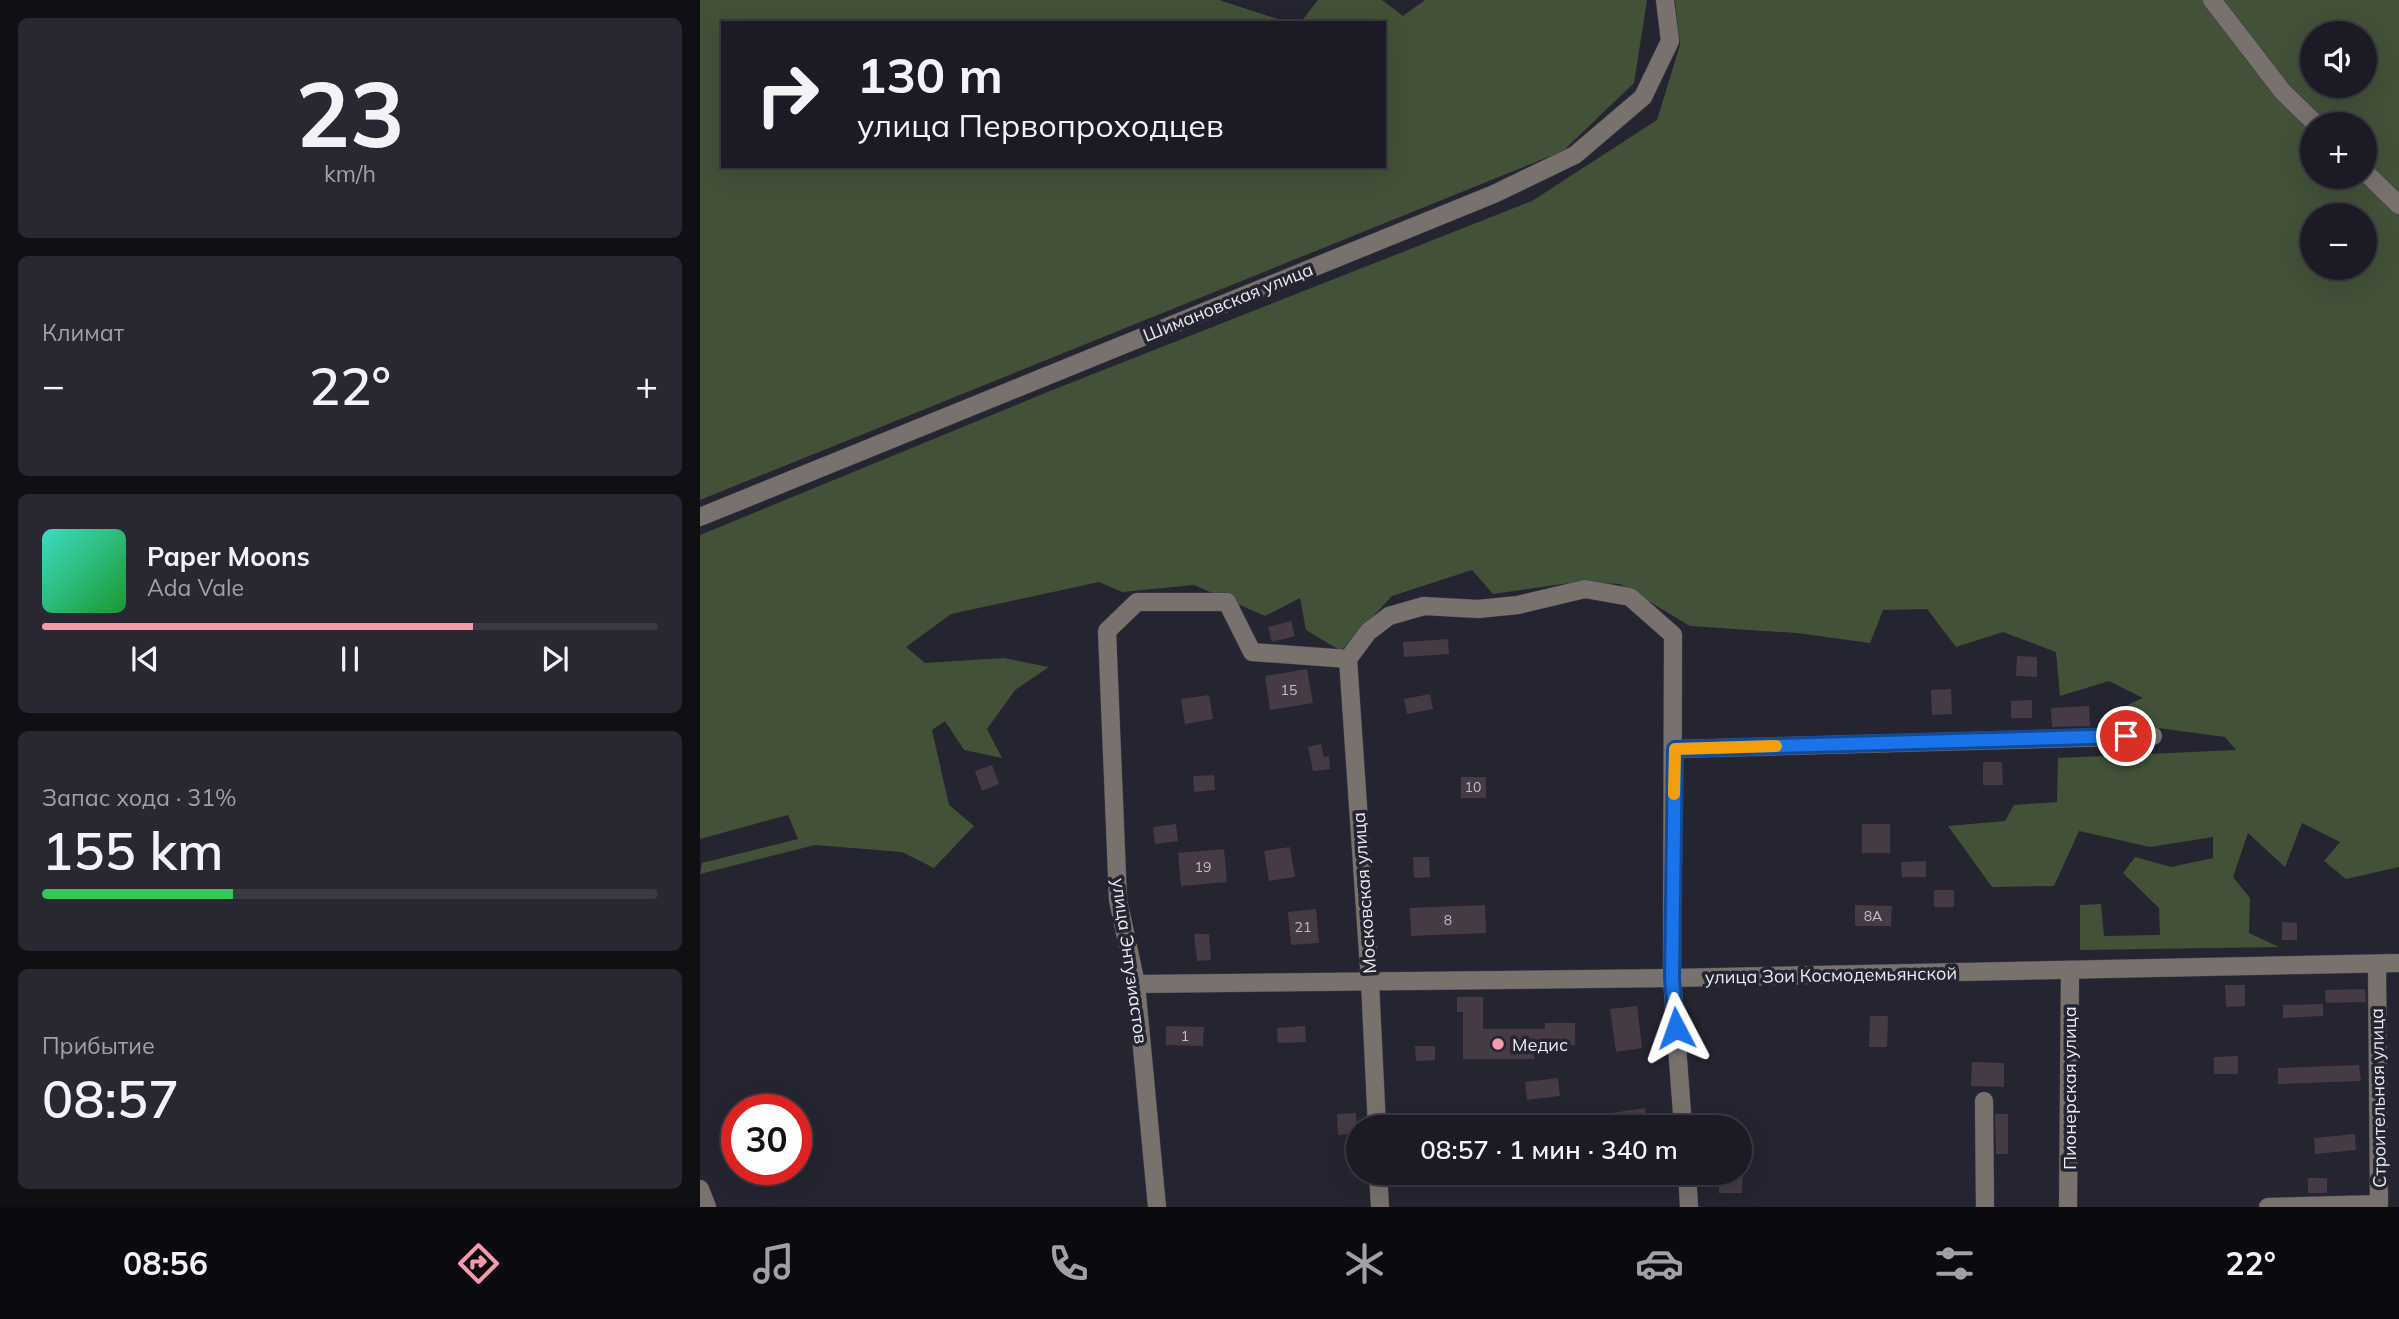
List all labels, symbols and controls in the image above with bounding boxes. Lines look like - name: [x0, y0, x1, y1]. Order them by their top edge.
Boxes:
- map controls: [2300, 21, 2377, 280]
- button: sound: [2300, 21, 2377, 98]
- text: 130 m: [857, 44, 1003, 105]
- icon: right: [742, 49, 833, 140]
- text: 23: [295, 56, 405, 170]
- text: улица Первопроходцев: [857, 105, 1224, 145]
- button: +: [2300, 112, 2377, 189]
- text: km/h: [324, 159, 376, 188]
- button: −: [2300, 203, 2377, 280]
- street label: Шимановская улица: [1140, 257, 1316, 347]
- text: Климат: [42, 318, 124, 347]
- text: 22°: [309, 353, 391, 418]
- text: −: [42, 361, 65, 409]
- text: +: [635, 361, 658, 409]
- text: Paper Moons: [147, 540, 310, 573]
- text: Ada Vale: [147, 573, 244, 602]
- icon: previous: [126, 640, 164, 678]
- icon: pause: [331, 640, 369, 678]
- icon: next: [536, 640, 574, 678]
- house number: 15: [1281, 681, 1297, 699]
- pin: [2096, 706, 2156, 766]
- icon: arrive: [2107, 717, 2145, 755]
- house number: 10: [1465, 778, 1481, 796]
- text: Запас хода · 31%: [42, 783, 237, 812]
- street label: Московская улица: [1347, 811, 1381, 975]
- text: 155 km: [42, 818, 223, 883]
- house number: 19: [1195, 858, 1211, 876]
- street label: улица Энтузиастов: [1107, 877, 1153, 1045]
- house number: 8А: [1864, 907, 1883, 925]
- house number: 8: [1444, 911, 1452, 929]
- house number: 21: [1295, 918, 1311, 936]
- street label: улица Зои Космодемьянской: [1705, 961, 1957, 989]
- position arrow: [1639, 991, 1713, 1065]
- street label: Пионерская улица: [2058, 1006, 2081, 1170]
- street label: Строительная улица: [2365, 1008, 2391, 1188]
- house number: 1: [1181, 1027, 1189, 1045]
- text: Прибытие: [42, 1031, 155, 1060]
- place label: Медис: [1512, 1033, 1568, 1056]
- marker: Медис: [1490, 1036, 1506, 1052]
- text: 08:57: [42, 1066, 179, 1131]
- speed limit sign: 30: [721, 1094, 812, 1185]
- text: 08:57 · 1 мин · 340 m: [1420, 1133, 1678, 1166]
- icon: directions: [454, 1239, 503, 1288]
- icon: music: [749, 1239, 798, 1288]
- icon: phone: [1044, 1239, 1093, 1288]
- icon: climate: [1340, 1239, 1389, 1288]
- icon: car: [1635, 1239, 1684, 1288]
- icon: filters: [1930, 1239, 1979, 1288]
- text: 08:56: [123, 1243, 208, 1283]
- text: 22°: [2225, 1243, 2276, 1283]

